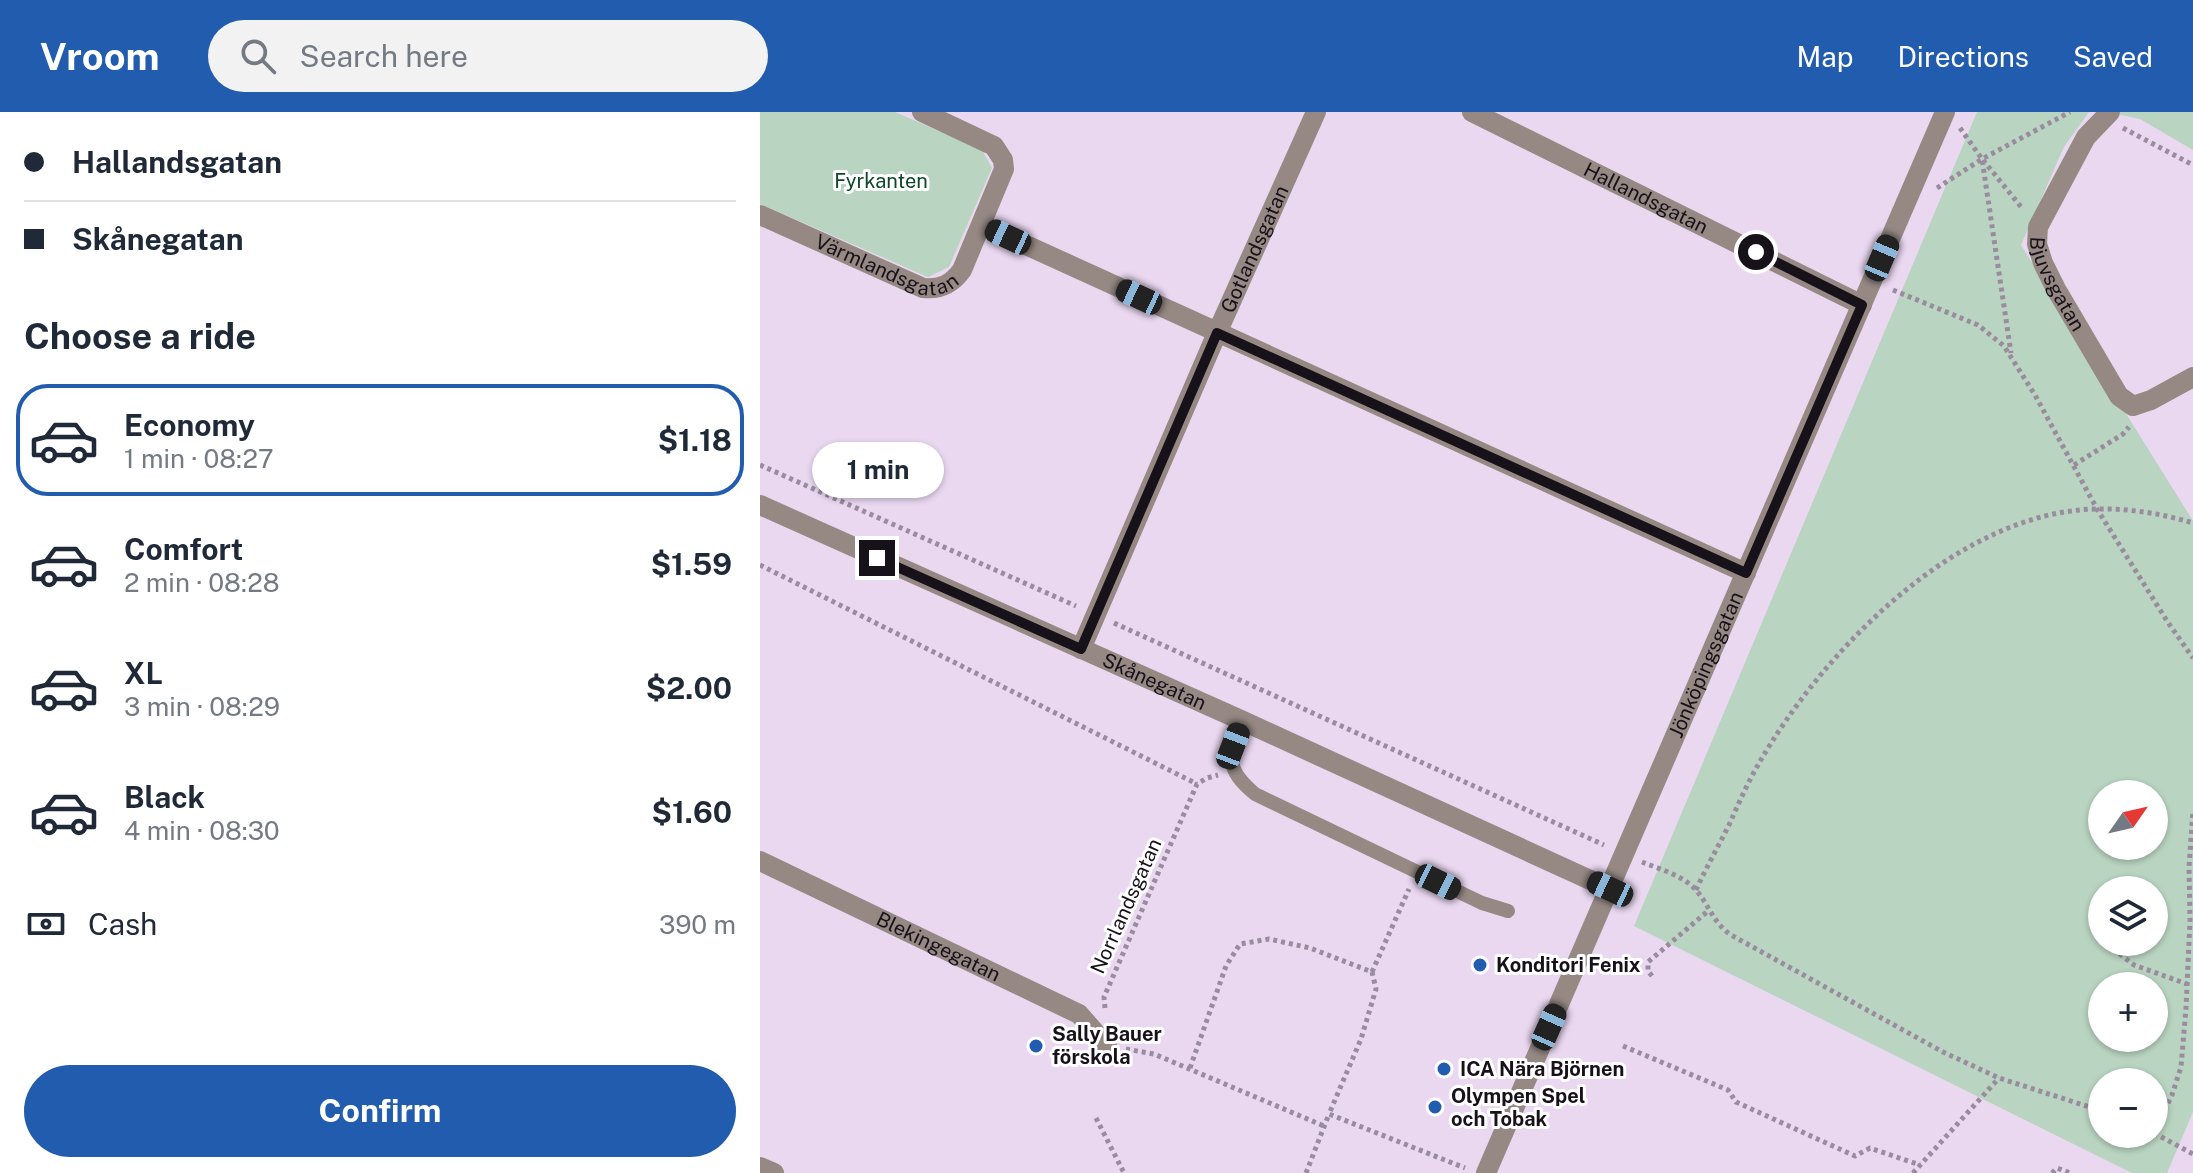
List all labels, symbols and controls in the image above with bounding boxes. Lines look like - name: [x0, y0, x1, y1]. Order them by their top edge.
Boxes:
- search box: [208, 20, 768, 92]
- text: Vroom: [40, 34, 160, 79]
- icon: search: [236, 34, 280, 78]
- text: Search here: [300, 38, 468, 74]
- text: Map: [1797, 40, 1853, 73]
- text: Directions: [1897, 40, 2029, 73]
- text: Saved: [2073, 40, 2153, 73]
- text: Hallandsgatan: [72, 144, 282, 180]
- street label: Hallandsgatan: [1580, 157, 1712, 239]
- park label: Fyrkanten: [834, 169, 928, 193]
- street label: Gotlandsgatan: [1216, 182, 1294, 317]
- car: [981, 216, 1035, 258]
- text: Skånegatan: [72, 221, 244, 257]
- street label: Värmlandsgatan: [811, 229, 963, 301]
- car: [1862, 231, 1902, 285]
- route start: [1738, 234, 1774, 270]
- street label: Bjuvsgatan: [2025, 236, 2090, 336]
- car: [1112, 276, 1166, 318]
- text: Choose a ride: [24, 315, 256, 357]
- icon: car: [28, 404, 100, 476]
- text: Economy: [124, 407, 255, 443]
- text: $1.18: [658, 422, 732, 458]
- callout: 1 min: [811, 442, 943, 498]
- text: 1 min · 08:27: [124, 443, 274, 474]
- text: 1 min: [847, 454, 909, 485]
- icon: car: [28, 528, 100, 600]
- text: Comfort: [124, 531, 243, 567]
- route end: [859, 540, 895, 576]
- text: $1.59: [651, 546, 732, 582]
- text: 2 min · 08:28: [124, 567, 280, 598]
- street label: Jönköpingsgatan: [1664, 588, 1748, 741]
- street label: Skånegatan: [1099, 648, 1210, 715]
- icon: car: [28, 652, 100, 724]
- text: XL: [124, 655, 163, 691]
- text: $2.00: [646, 670, 732, 706]
- text: 3 min · 08:29: [124, 691, 280, 722]
- car: [1213, 719, 1253, 773]
- icon: car: [28, 776, 100, 848]
- text: Black: [124, 779, 205, 815]
- north arrow: [2088, 780, 2168, 860]
- map controls: [2088, 780, 2168, 1148]
- text: $1.60: [652, 794, 732, 830]
- text: 4 min · 08:30: [124, 815, 280, 846]
- street label: Norrlandsgatan: [1085, 835, 1167, 977]
- car: [1411, 861, 1465, 903]
- car: [1583, 868, 1637, 910]
- button: layers: [2088, 876, 2168, 956]
- icon: cash: [24, 902, 68, 946]
- text: Cash: [88, 906, 157, 942]
- street label: Blekingegatan: [873, 907, 1004, 987]
- text: 390 m: [659, 909, 736, 940]
- place label: Konditori Fenix: [1496, 953, 1641, 977]
- marker: Konditori Fenix: [1471, 956, 1489, 974]
- button: +: [2088, 972, 2168, 1052]
- car: [1528, 1000, 1570, 1054]
- place label: Sally Bauer förskola: [1052, 1022, 1162, 1069]
- marker: Sally Bauer förskola: [1027, 1037, 1045, 1055]
- place label: ICA Nära Björnen: [1460, 1057, 1624, 1081]
- marker: ICA Nära Björnen: [1435, 1060, 1453, 1078]
- button: Confirm: [24, 1065, 736, 1157]
- button: −: [2088, 1068, 2168, 1148]
- place label: Olympen Spel och Tobak: [1451, 1084, 1585, 1131]
- marker: Olympen Spel och Tobak: [1426, 1098, 1444, 1116]

